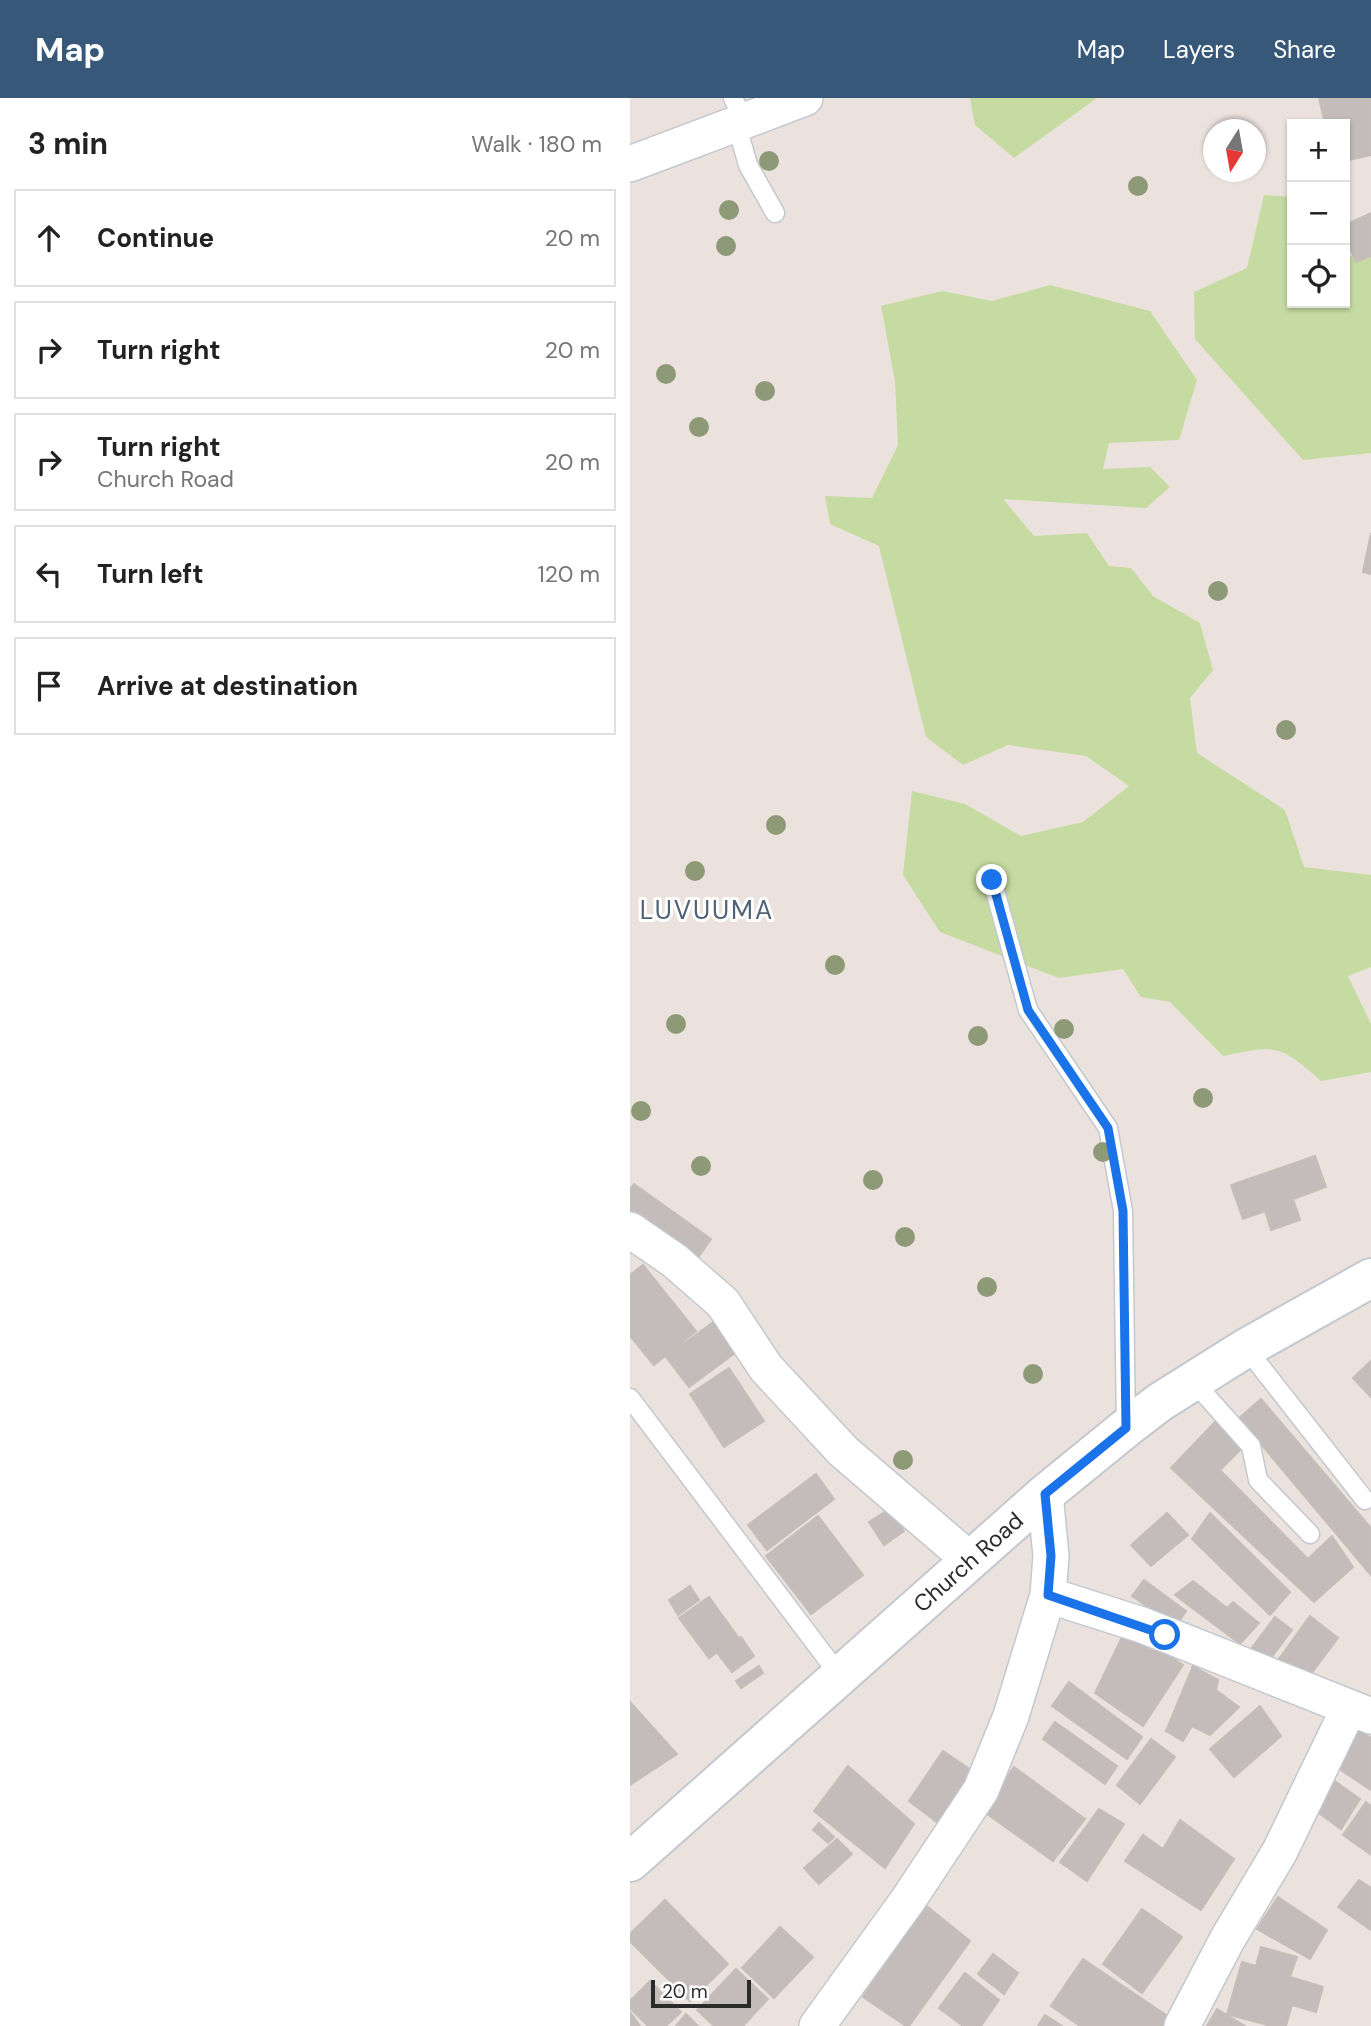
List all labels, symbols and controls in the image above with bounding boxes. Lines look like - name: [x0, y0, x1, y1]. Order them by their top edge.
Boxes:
- text: Map: [35, 28, 105, 71]
- text: Map: [1077, 34, 1125, 65]
- text: Layers: [1163, 34, 1235, 65]
- text: Share: [1273, 34, 1336, 65]
- north arrow: [1203, 119, 1266, 182]
- map controls: [1287, 119, 1350, 308]
- button: +: [1287, 119, 1350, 182]
- text: 3 min: [28, 124, 108, 163]
- text: Walk · 180 m: [471, 129, 602, 159]
- button: −: [1287, 182, 1350, 245]
- icon: ahead: [30, 219, 68, 257]
- text: Continue: [97, 221, 214, 255]
- text: 20 m: [545, 223, 600, 253]
- button: locate: [1287, 245, 1350, 308]
- icon: right: [30, 331, 68, 369]
- text: Turn right: [97, 333, 221, 367]
- text: 20 m: [545, 335, 600, 365]
- text: Turn right: [97, 430, 221, 464]
- icon: right: [30, 443, 68, 481]
- text: 20 m: [545, 447, 600, 477]
- text: Church Road: [97, 464, 234, 494]
- icon: left: [30, 555, 68, 593]
- text: Turn left: [97, 557, 204, 591]
- text: 120 m: [537, 559, 600, 589]
- icon: arrive: [30, 667, 68, 705]
- text: Arrive at destination: [97, 669, 358, 703]
- route end: [976, 864, 1007, 895]
- district label: LUVUUMA: [640, 893, 774, 927]
- street label: Church Road: [907, 1505, 1029, 1619]
- route start: [1149, 1619, 1180, 1650]
- scale bar: [651, 1977, 751, 2009]
- text: 20 m: [662, 1979, 708, 2004]

